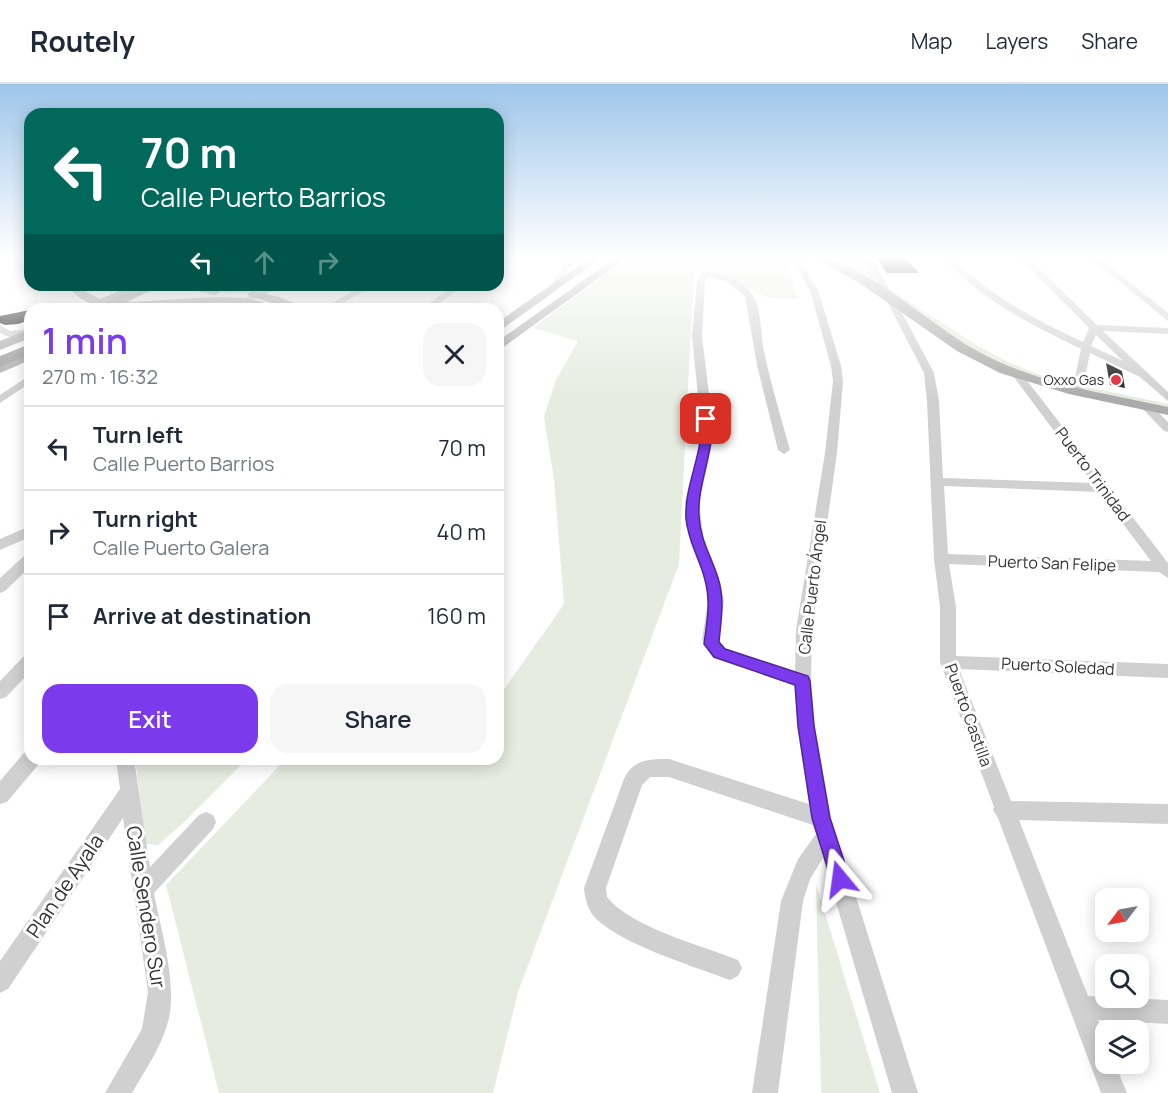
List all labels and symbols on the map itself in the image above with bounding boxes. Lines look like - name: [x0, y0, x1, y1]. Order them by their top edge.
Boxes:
- place label: Oxxo Gas: [1044, 370, 1104, 389]
- marker: Oxxo Gas: [1109, 373, 1123, 387]
- pin: [680, 393, 731, 444]
- street label: Puerto Trinidad: [1050, 423, 1136, 525]
- street label: Calle Puerto Ángel: [793, 518, 831, 656]
- street label: Puerto San Felipe: [988, 550, 1116, 576]
- street label: Puerto Soledad: [1001, 652, 1115, 680]
- street label: Puerto Castilla: [940, 660, 998, 770]
- street label: Calle Sendero Sur: [120, 824, 173, 990]
- street label: Plan de Ayala: [20, 828, 109, 943]
- position arrow: [808, 847, 872, 911]
- north arrow: [1095, 888, 1149, 942]

